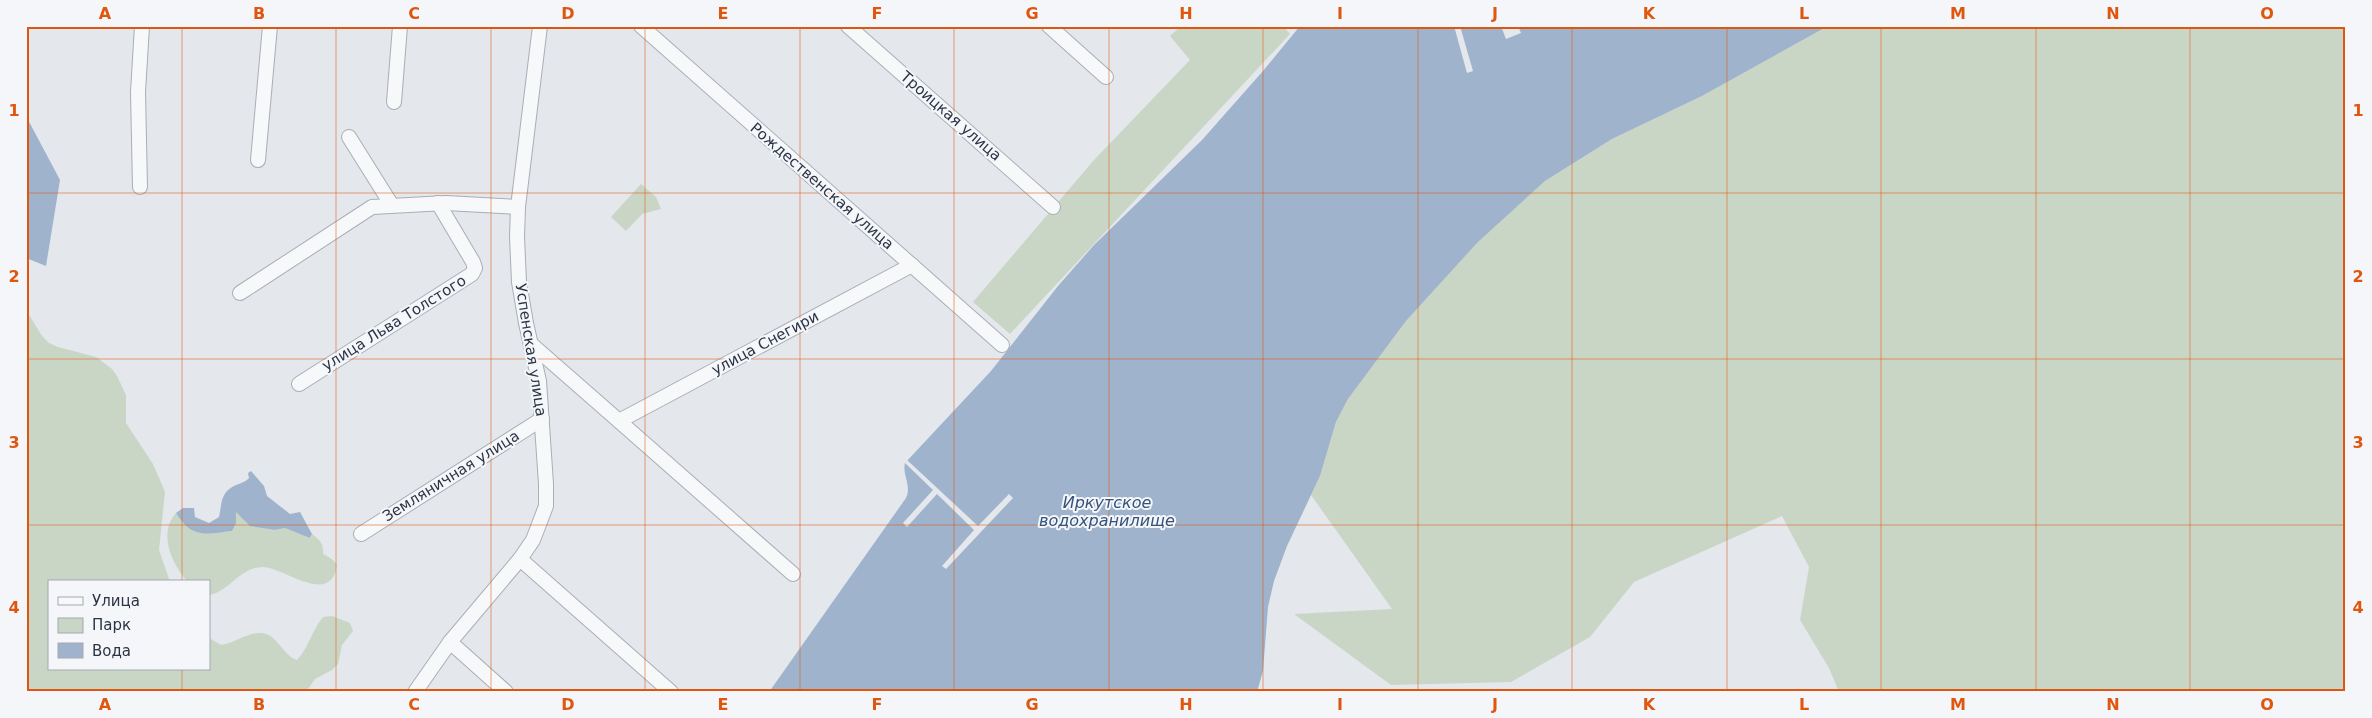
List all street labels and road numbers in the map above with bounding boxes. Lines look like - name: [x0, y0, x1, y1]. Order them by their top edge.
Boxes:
- street label: Троицкая улица: [896, 67, 1005, 165]
- street label: Рождественская улица: [747, 119, 897, 253]
- street label: улица Льва Толстого: [319, 271, 469, 375]
- street label: Успенская улица: [512, 282, 550, 418]
- street label: улица Снегири: [708, 307, 822, 379]
- street label: Земляничная улица: [379, 427, 523, 525]

